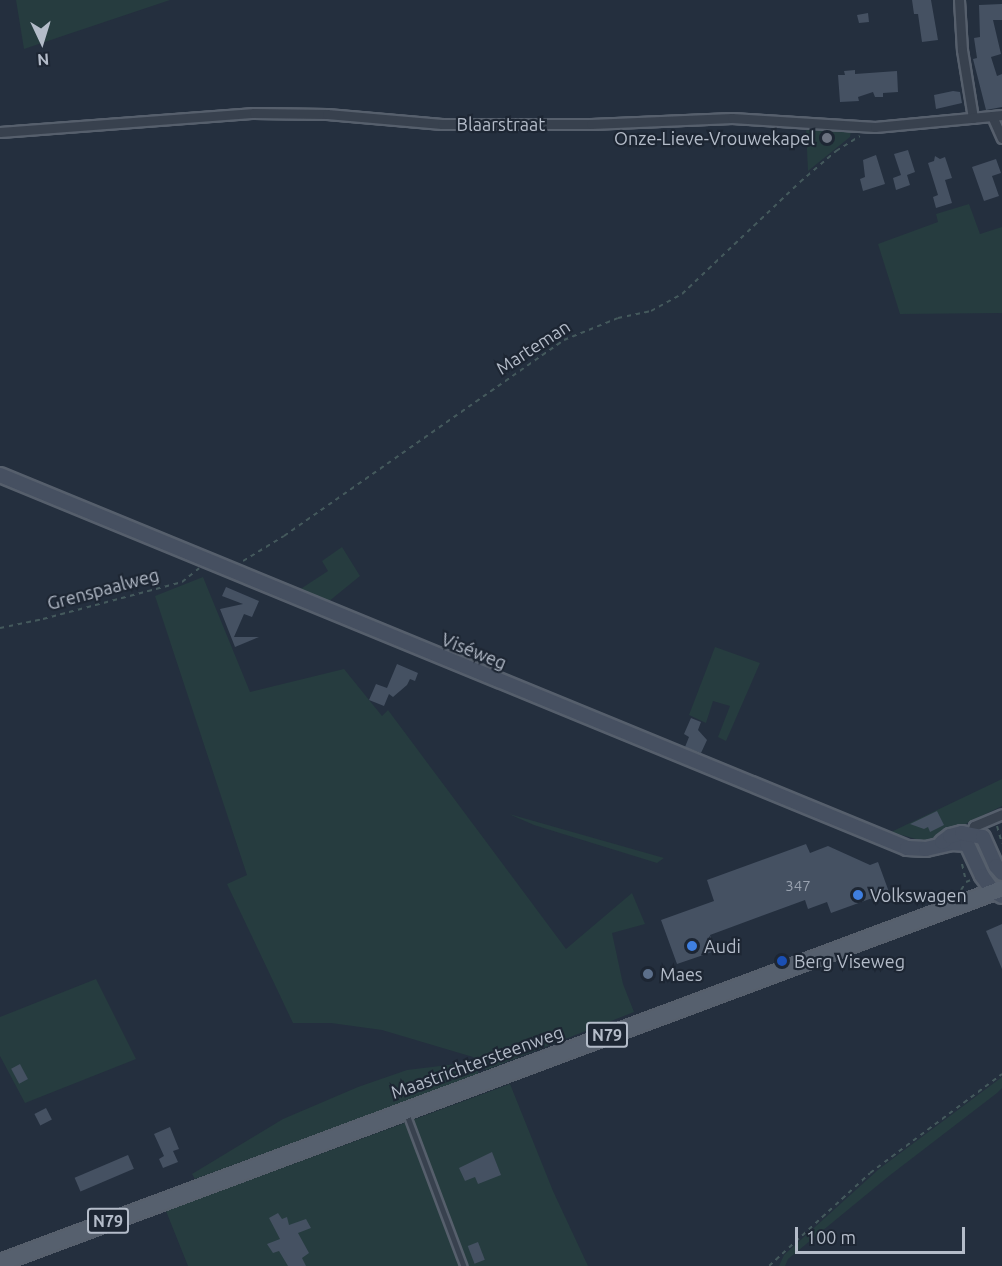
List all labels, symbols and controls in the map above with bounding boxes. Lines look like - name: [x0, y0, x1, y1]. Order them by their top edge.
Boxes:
- north arrow: [12, 12, 72, 72]
- text: N: [37, 51, 50, 69]
- street label: Blaarstraat: [457, 113, 545, 135]
- place label: Onze-Lieve-Vrouwekapel: [614, 127, 815, 149]
- marker: Onze-Lieve-Vrouwekapel: [820, 131, 834, 145]
- street label: Marteman: [492, 315, 574, 379]
- street label: Grenspaalweg: [45, 564, 161, 614]
- street label: Viséweg: [438, 628, 510, 674]
- house number: 347: [785, 877, 811, 895]
- place label: Volkswagen: [870, 884, 967, 906]
- marker: Volkswagen: [851, 888, 865, 902]
- place label: Audi: [704, 935, 741, 957]
- marker: Audi: [685, 939, 699, 953]
- place label: Berg Viseweg: [794, 950, 905, 972]
- marker: Berg Viseweg: [775, 954, 789, 968]
- place label: Maes: [660, 963, 703, 985]
- marker: Maes: [641, 967, 655, 981]
- street label: Maastrichtersteenweg: [388, 1021, 566, 1103]
- road number: N79: [586, 1022, 628, 1048]
- road number: N79: [87, 1208, 129, 1234]
- scale bar: [798, 1215, 968, 1253]
- text: 100 m: [806, 1227, 856, 1247]

